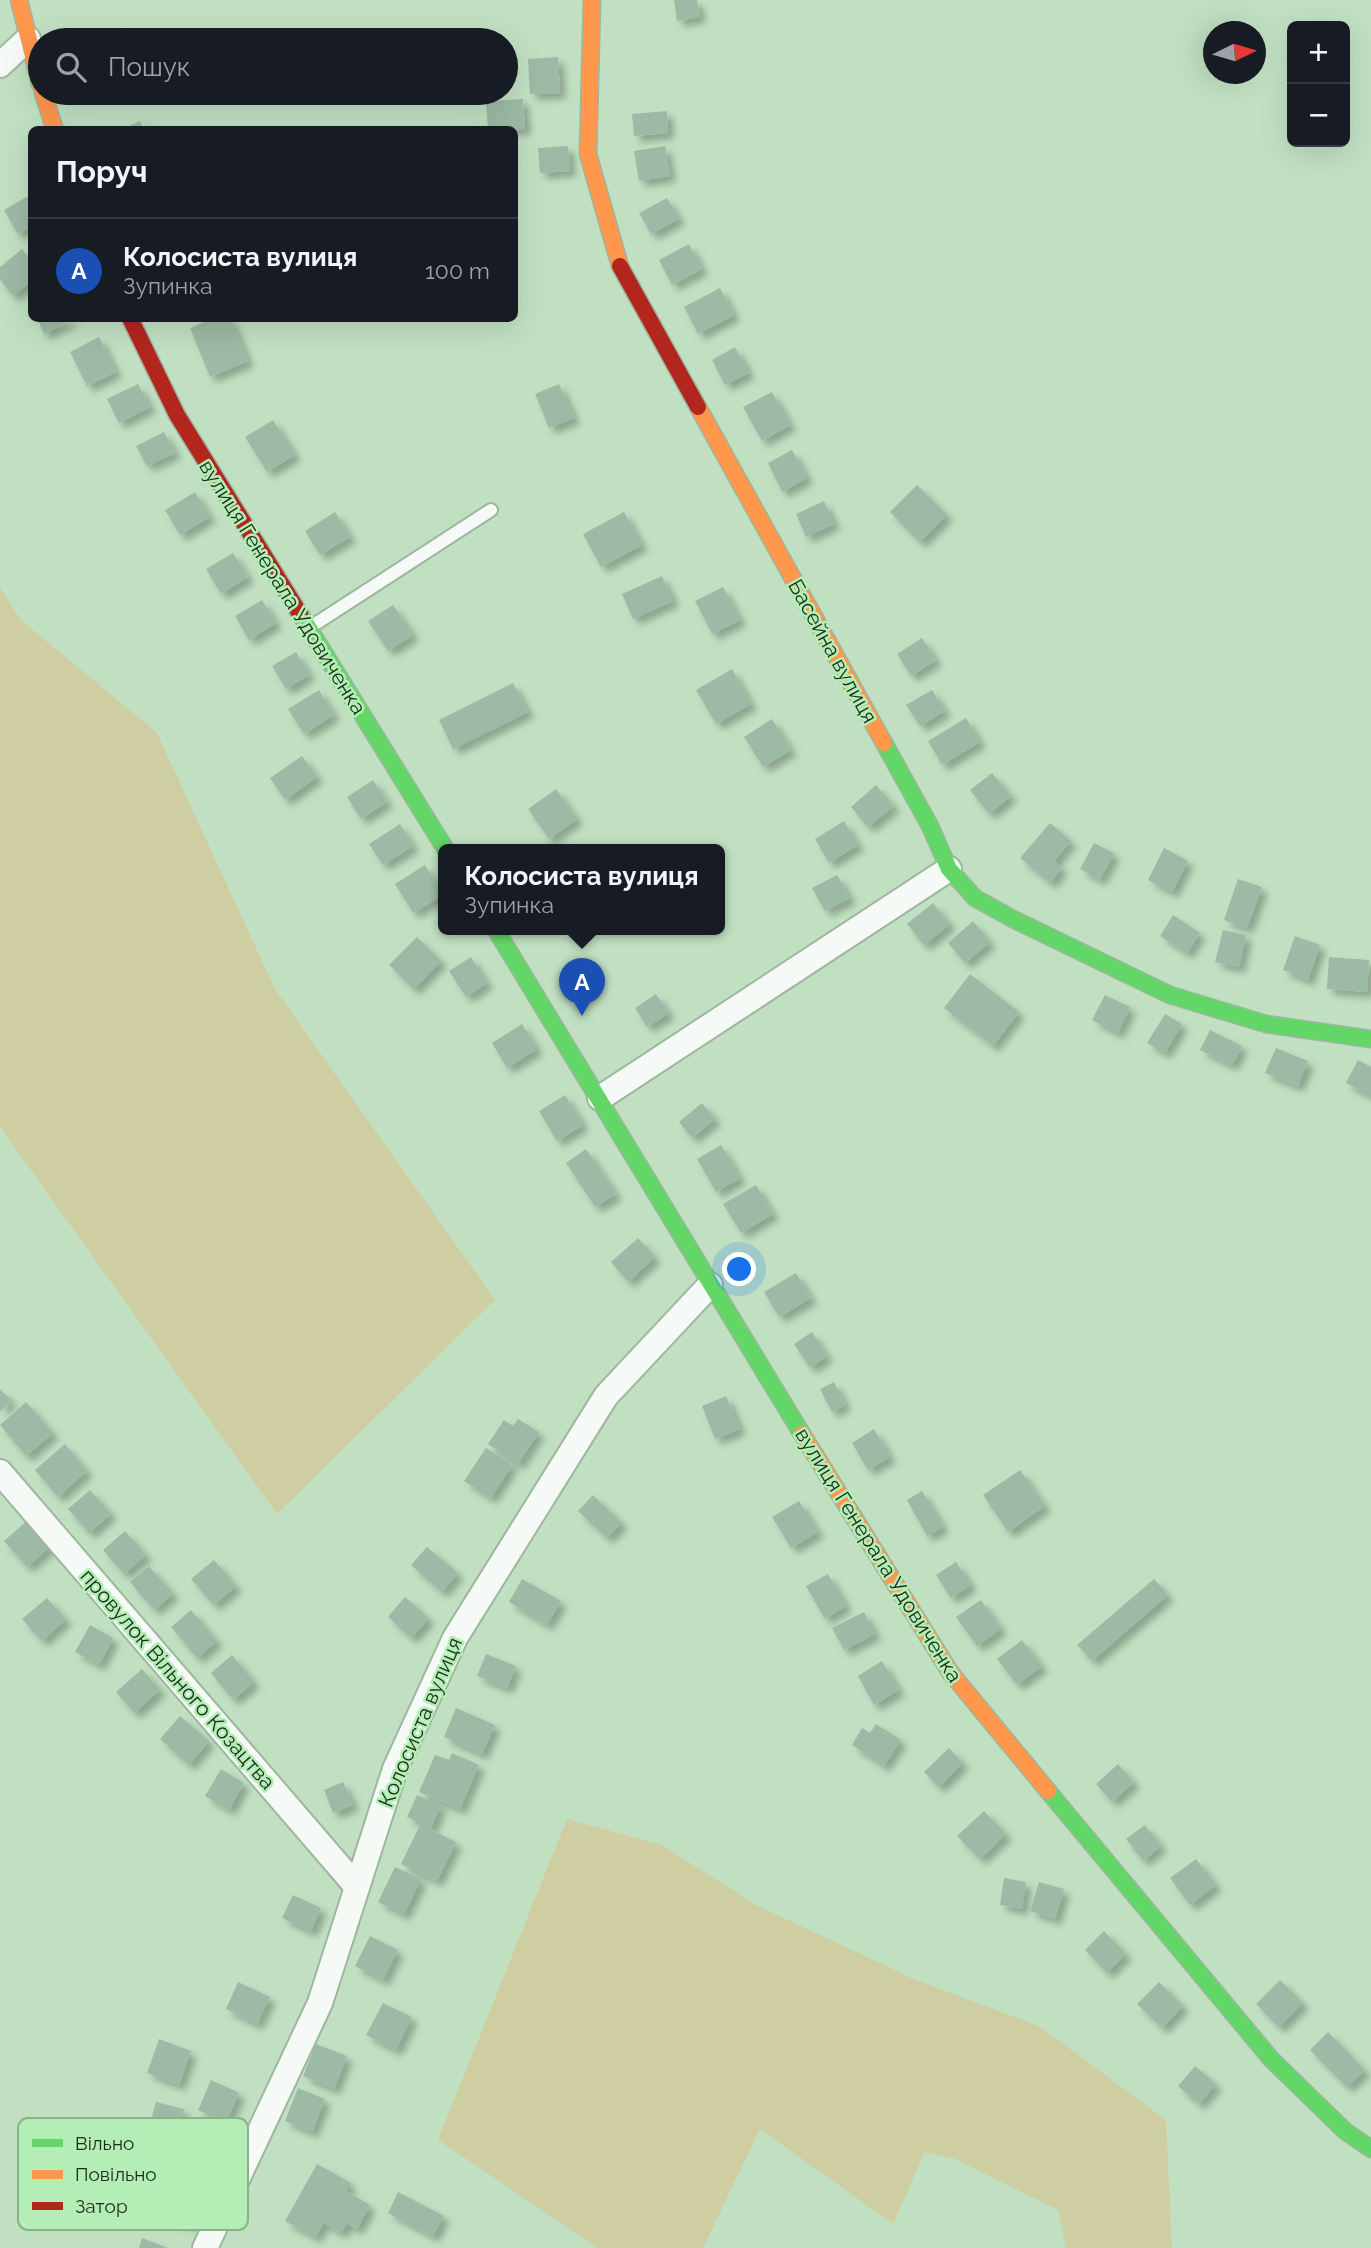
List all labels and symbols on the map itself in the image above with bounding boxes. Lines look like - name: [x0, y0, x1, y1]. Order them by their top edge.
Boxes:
- north arrow: [1203, 21, 1266, 84]
- street label: вулиця Генерала Удовиченка: [194, 455, 372, 719]
- street label: Басейна вулиця: [783, 575, 883, 727]
- pin: A: [559, 958, 605, 1016]
- your location: [722, 1252, 756, 1286]
- street label: вулиця Генерала Удовиченка: [790, 1423, 968, 1687]
- street label: провулок Вільного Козацтва: [76, 1564, 280, 1794]
- street label: Колосиста вулиця: [373, 1633, 467, 1811]
- legend: [18, 2118, 248, 2230]
- text: Вільно: [75, 2132, 134, 2154]
- text: Повільно: [75, 2163, 157, 2185]
- text: Затор: [75, 2195, 128, 2217]

